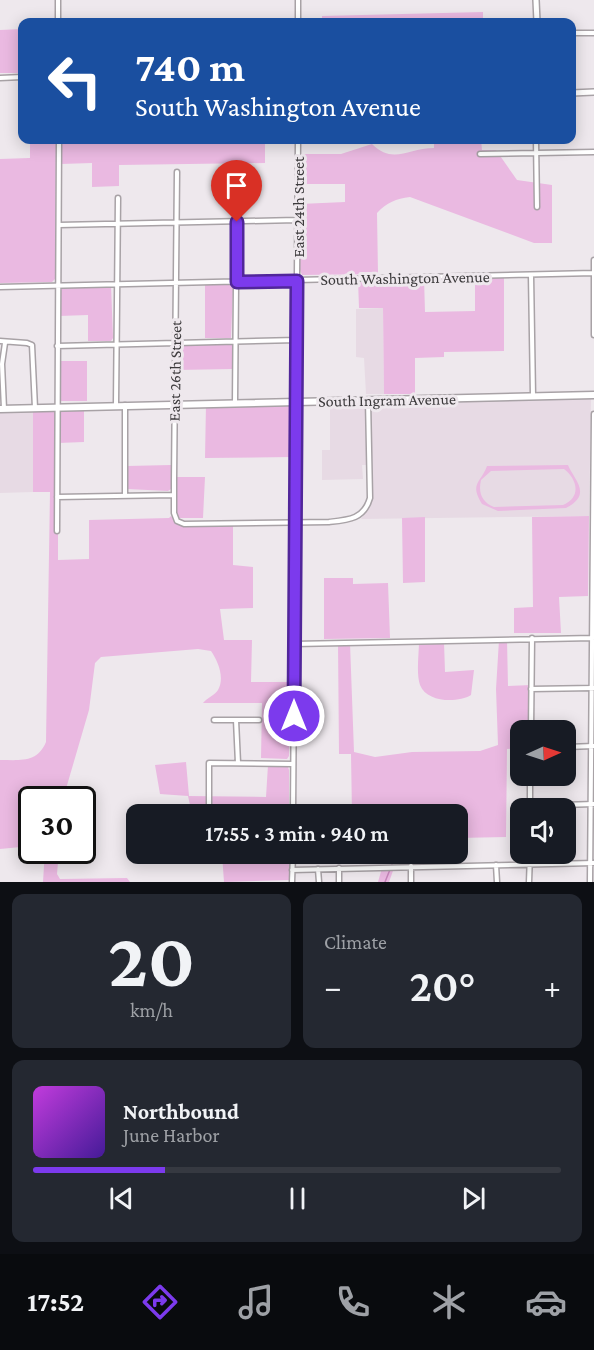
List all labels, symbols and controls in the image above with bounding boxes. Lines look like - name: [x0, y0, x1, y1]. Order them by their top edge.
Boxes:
- icon: left: [36, 42, 114, 120]
- text: 740 m: [135, 43, 245, 90]
- text: South Washington Avenue: [135, 92, 421, 122]
- street label: East 24th Street: [290, 156, 307, 257]
- pin: [211, 160, 262, 222]
- icon: arrive: [220, 169, 253, 202]
- street label: South Washington Avenue: [320, 268, 490, 289]
- street label: East 26th Street: [166, 320, 184, 422]
- street label: South Ingram Avenue: [318, 390, 456, 411]
- position arrow: [262, 684, 326, 748]
- north arrow: [510, 720, 576, 786]
- map controls: [510, 720, 576, 864]
- speed limit sign: 30: [18, 786, 96, 864]
- button: sound: [510, 798, 576, 864]
- text: 17:55 · 3 min · 940 m: [205, 821, 389, 846]
- text: 20: [108, 916, 195, 1003]
- text: Climate: [324, 931, 387, 953]
- text: 20°: [410, 961, 475, 1011]
- text: −: [324, 968, 341, 1005]
- text: +: [544, 968, 561, 1005]
- text: km/h: [130, 999, 173, 1021]
- text: Northbound: [123, 1099, 239, 1124]
- text: June Harbor: [123, 1124, 220, 1146]
- icon: previous: [105, 1182, 138, 1215]
- icon: pause: [281, 1182, 314, 1215]
- icon: next: [457, 1182, 490, 1215]
- icon: directions: [139, 1281, 181, 1323]
- icon: music: [235, 1281, 277, 1323]
- icon: phone: [332, 1281, 374, 1323]
- icon: climate: [428, 1281, 470, 1323]
- icon: car: [525, 1281, 567, 1323]
- text: 17:52: [27, 1287, 84, 1317]

